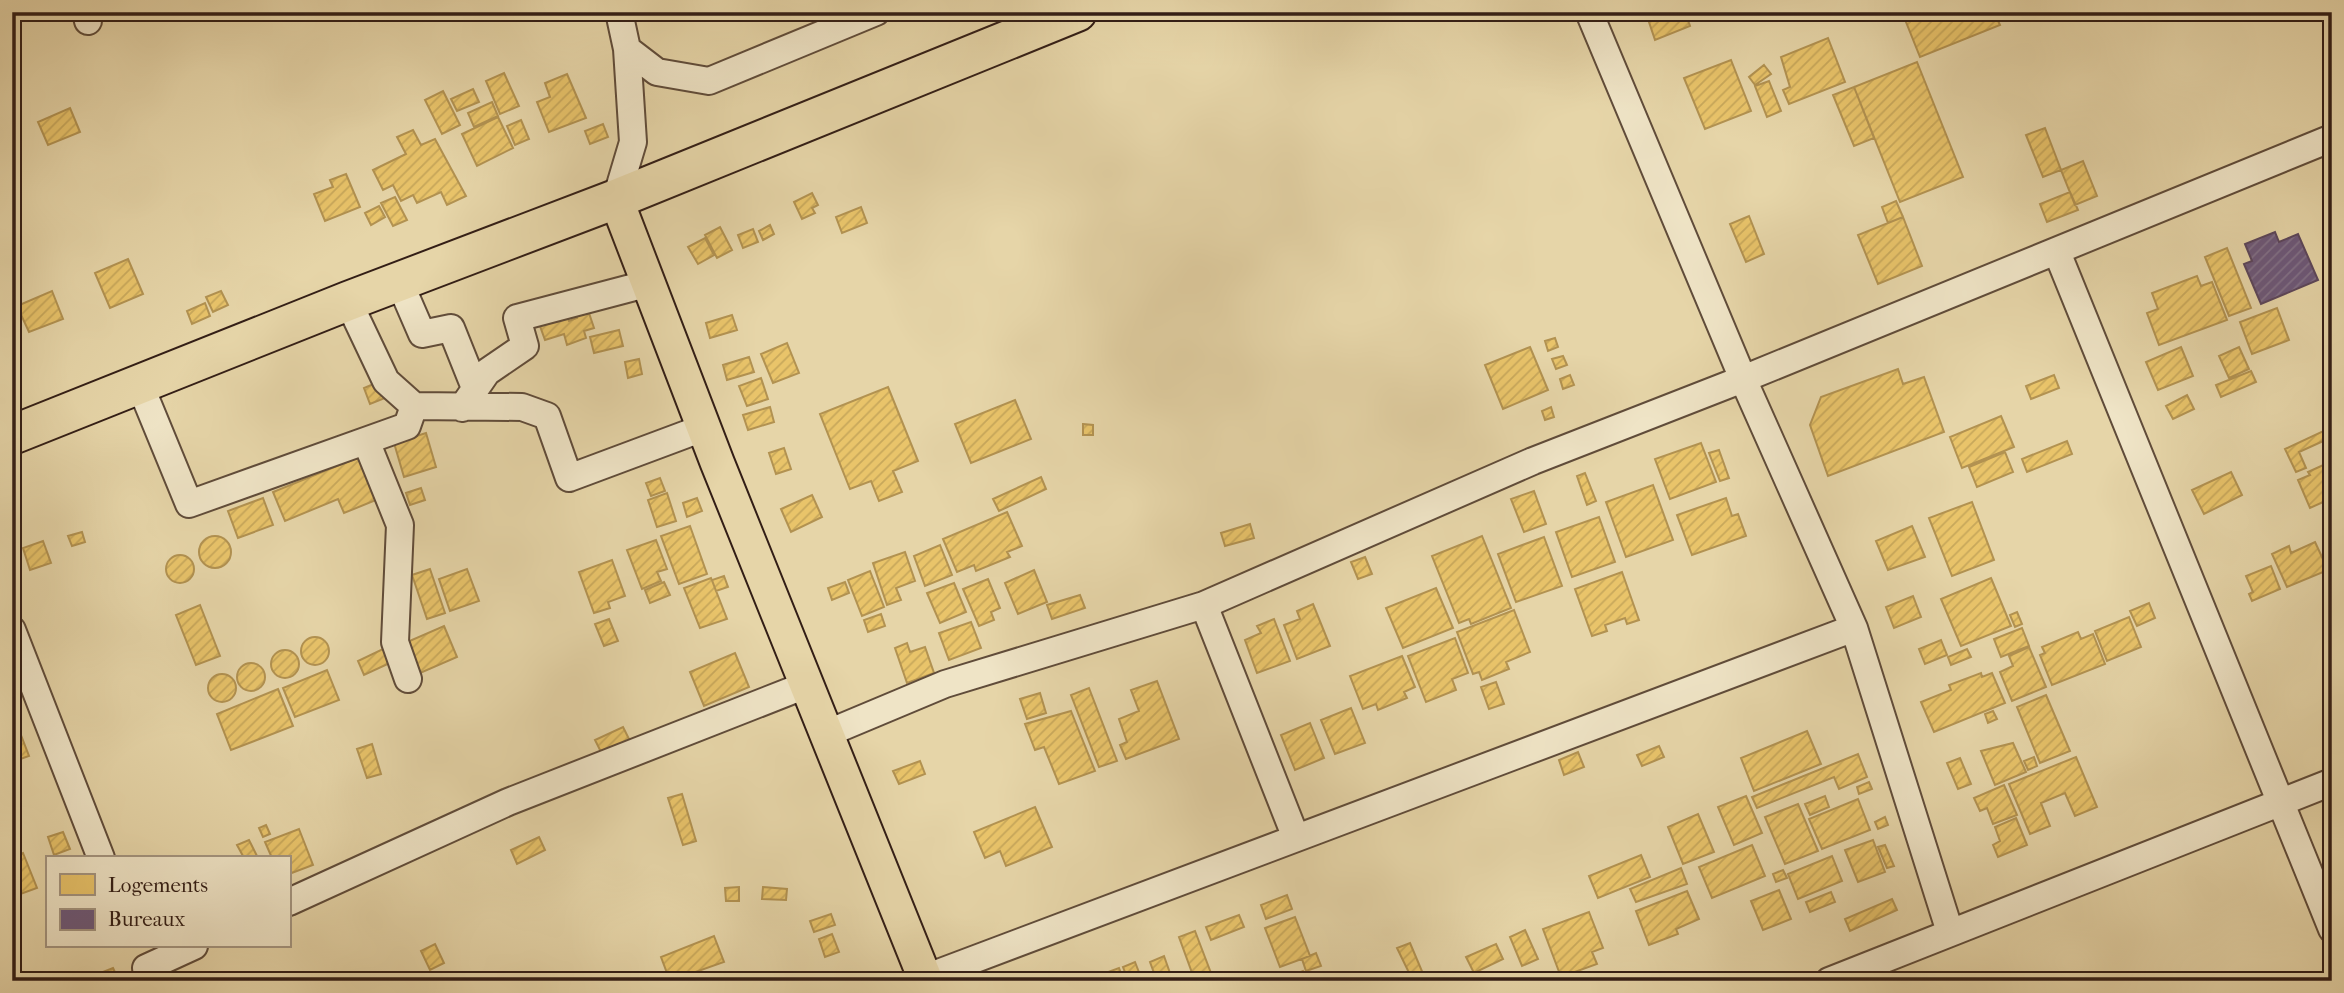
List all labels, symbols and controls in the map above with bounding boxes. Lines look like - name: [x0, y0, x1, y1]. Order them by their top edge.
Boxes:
- legend: [46, 856, 290, 948]
- text: Logements: [108, 873, 208, 897]
- text: Bureaux: [108, 907, 185, 931]

